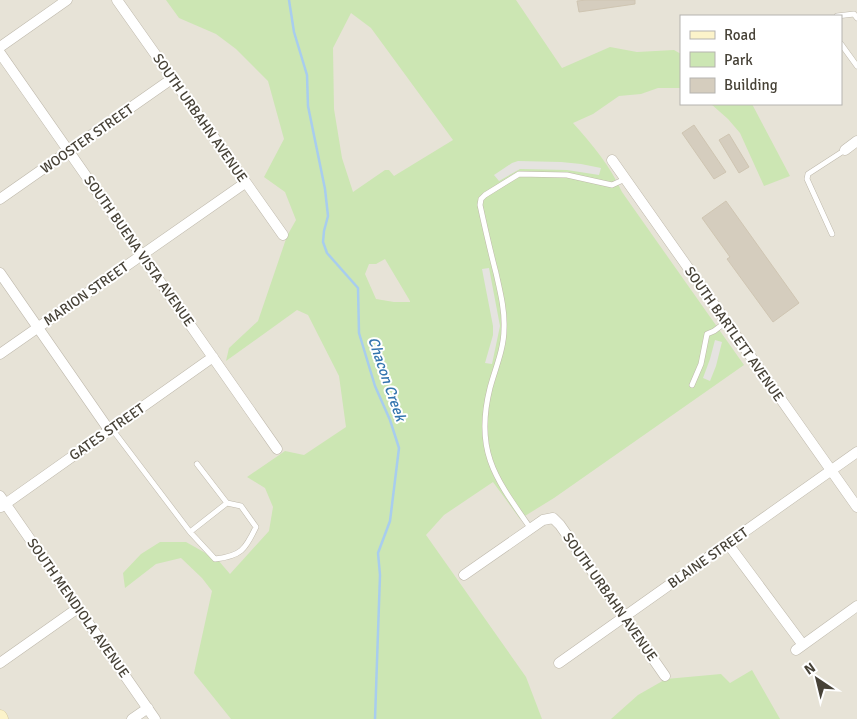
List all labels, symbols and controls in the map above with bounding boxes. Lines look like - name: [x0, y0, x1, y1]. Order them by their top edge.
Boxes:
- legend: [680, 15, 842, 105]
- text: Road: [724, 26, 756, 44]
- street label: SOUTH URBAHN AVENUE: [149, 50, 251, 186]
- text: Park: [724, 51, 753, 69]
- text: Building: [724, 76, 778, 94]
- street label: WOOSTER STREET: [37, 101, 137, 177]
- street label: SOUTH BUENA VISTA AVENUE: [80, 172, 198, 330]
- street label: MARION STREET: [40, 258, 132, 330]
- street label: SOUTH BARTLETT AVENUE: [681, 263, 787, 405]
- water label: Chacon Creek: [364, 335, 410, 425]
- street label: GATES STREET: [66, 400, 148, 464]
- street label: BLAINE STREET: [665, 524, 752, 592]
- street label: SOUTH URBAHN AVENUE: [559, 529, 661, 665]
- street label: SOUTH MENDIOLA AVENUE: [23, 535, 133, 681]
- north arrow: [792, 654, 842, 704]
- text: N: [801, 659, 819, 679]

